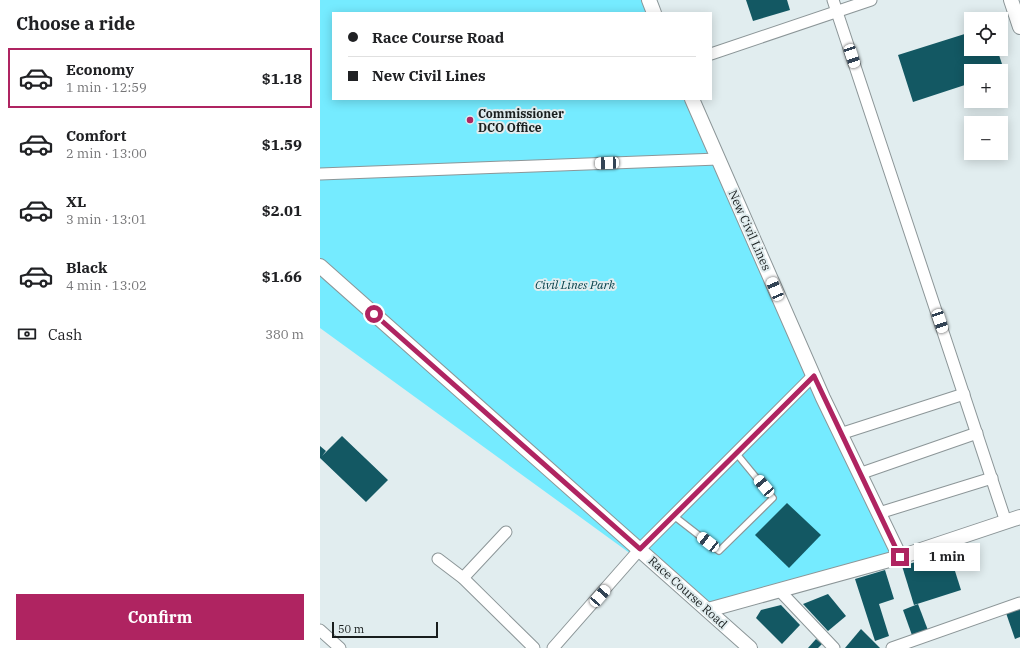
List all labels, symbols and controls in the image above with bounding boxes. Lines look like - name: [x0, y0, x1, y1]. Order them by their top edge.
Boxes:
- text: Choose a ride: [16, 12, 135, 35]
- map controls: [964, 12, 1008, 160]
- button: locate: [964, 12, 1008, 56]
- text: Race Course Road: [372, 28, 504, 47]
- car: [843, 43, 861, 69]
- icon: car: [18, 60, 54, 96]
- text: Economy: [66, 60, 134, 79]
- button: +: [964, 64, 1008, 108]
- text: New Civil Lines: [372, 66, 486, 85]
- text: $1.18: [262, 69, 302, 88]
- text: 1 min · 12:59: [66, 79, 147, 96]
- place label: Commissioner DCO Office: [478, 106, 564, 135]
- marker: Commissioner DCO Office: [465, 115, 475, 125]
- button: −: [964, 116, 1008, 160]
- icon: car: [18, 126, 54, 162]
- text: Comfort: [66, 126, 126, 145]
- text: $1.59: [262, 135, 302, 154]
- text: 2 min · 13:00: [66, 145, 147, 162]
- car: [595, 157, 619, 169]
- street label: New Civil Lines: [725, 187, 775, 273]
- icon: car: [18, 192, 54, 228]
- text: XL: [66, 192, 86, 211]
- text: $2.01: [262, 201, 302, 220]
- text: 3 min · 13:01: [66, 211, 147, 228]
- icon: car: [18, 258, 54, 294]
- text: Black: [66, 258, 107, 277]
- text: $1.66: [262, 267, 302, 286]
- car: [765, 276, 785, 302]
- text: 4 min · 13:02: [66, 277, 147, 294]
- park label: Civil Lines Park: [535, 277, 616, 292]
- route start: [365, 305, 383, 323]
- car: [931, 308, 949, 334]
- icon: cash: [16, 323, 38, 345]
- text: Cash: [48, 325, 82, 344]
- text: 380 m: [265, 326, 304, 343]
- car: [752, 473, 776, 499]
- car: [695, 530, 721, 554]
- callout: 1 min: [914, 543, 980, 571]
- route end: [891, 548, 909, 566]
- text: 1 min: [929, 548, 965, 565]
- street label: Race Course Road: [646, 553, 730, 631]
- car: [588, 583, 612, 609]
- button: Confirm: [16, 594, 304, 640]
- scale bar: [332, 620, 438, 639]
- text: 50 m: [338, 622, 364, 636]

